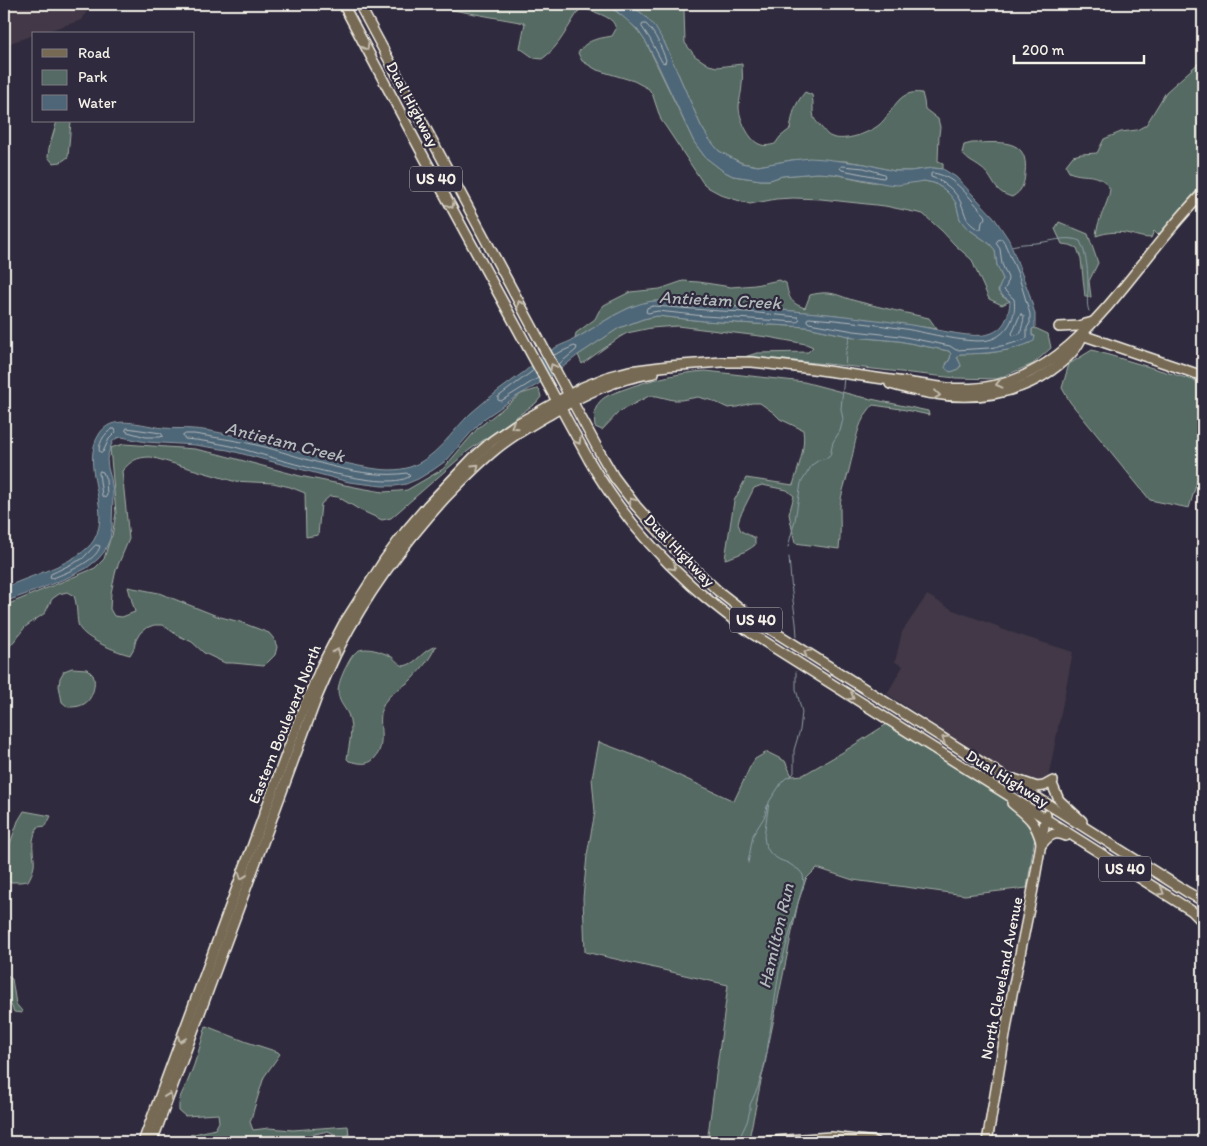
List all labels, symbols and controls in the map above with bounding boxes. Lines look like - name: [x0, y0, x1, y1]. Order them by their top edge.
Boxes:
- legend: [32, 32, 195, 122]
- scale bar: [1014, 32, 1144, 64]
- one-way arrow: [360, 41, 370, 50]
- text: 200 m: [1022, 41, 1065, 59]
- text: Road: [78, 44, 111, 62]
- street label: Dual Highway: [382, 58, 443, 151]
- text: Park: [78, 68, 108, 86]
- text: Water: [78, 94, 117, 112]
- road number: US 40: [410, 166, 462, 192]
- one-way arrow: [444, 200, 454, 209]
- water label: Antietam Creek: [659, 286, 783, 314]
- one-way arrow: [516, 301, 526, 310]
- one-way arrow: [549, 363, 559, 372]
- one-way arrow: [995, 378, 1003, 389]
- one-way arrow: [933, 389, 941, 400]
- water label: Antietam Creek: [223, 417, 348, 468]
- one-way arrow: [511, 420, 520, 429]
- one-way arrow: [572, 435, 582, 444]
- one-way arrow: [470, 464, 479, 473]
- one-way arrow: [630, 498, 638, 507]
- street label: Dual Highway: [640, 510, 719, 591]
- one-way arrow: [667, 562, 676, 571]
- road number: US 40: [730, 608, 782, 632]
- street label: Eastern Boulevard North: [244, 642, 325, 807]
- one-way arrow: [331, 648, 342, 657]
- one-way arrow: [803, 649, 812, 659]
- one-way arrow: [846, 691, 855, 700]
- one-way arrow: [941, 736, 950, 745]
- street label: Dual Highway: [963, 745, 1053, 812]
- road number: US 40: [1099, 856, 1151, 882]
- one-way arrow: [238, 871, 248, 880]
- water label: Hamilton Run: [753, 881, 799, 991]
- one-way arrow: [1155, 885, 1164, 895]
- street label: North Cleveland Avenue: [976, 895, 1027, 1061]
- one-way arrow: [177, 1034, 187, 1043]
- one-way arrow: [163, 1093, 173, 1101]

